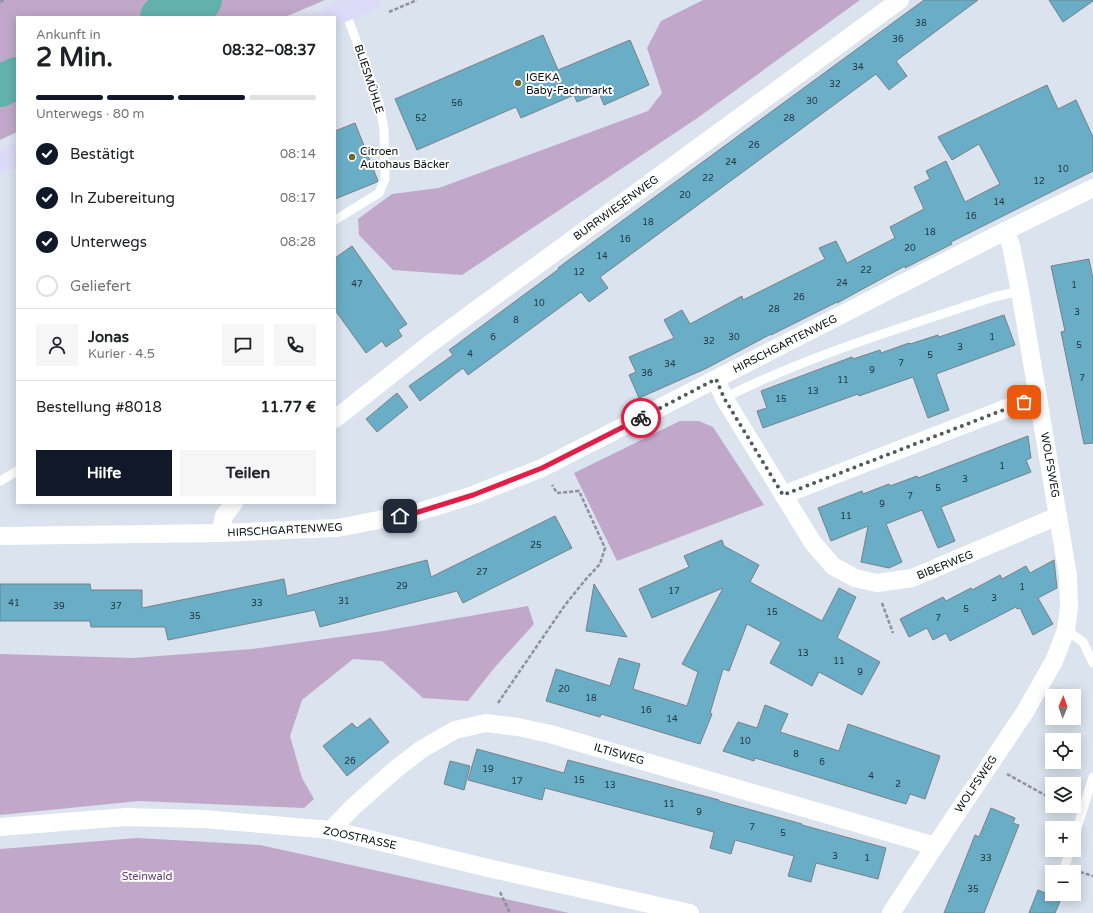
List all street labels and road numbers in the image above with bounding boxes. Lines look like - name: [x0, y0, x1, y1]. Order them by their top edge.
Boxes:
- street label: BLIESMÜHLE: [352, 43, 386, 115]
- street label: BURRWIESENWEG: [571, 173, 661, 243]
- street label: HIRSCHGARTENWEG: [731, 312, 839, 376]
- street label: WOLFSWEG: [1038, 431, 1062, 499]
- street label: HIRSCHGARTENWEG: [227, 520, 343, 540]
- street label: BIBERWEG: [915, 548, 975, 582]
- street label: ILTISWEG: [592, 741, 646, 767]
- street label: WOLFSWEG: [952, 753, 1000, 815]
- street label: ZOOSTRASSE: [322, 824, 398, 852]

